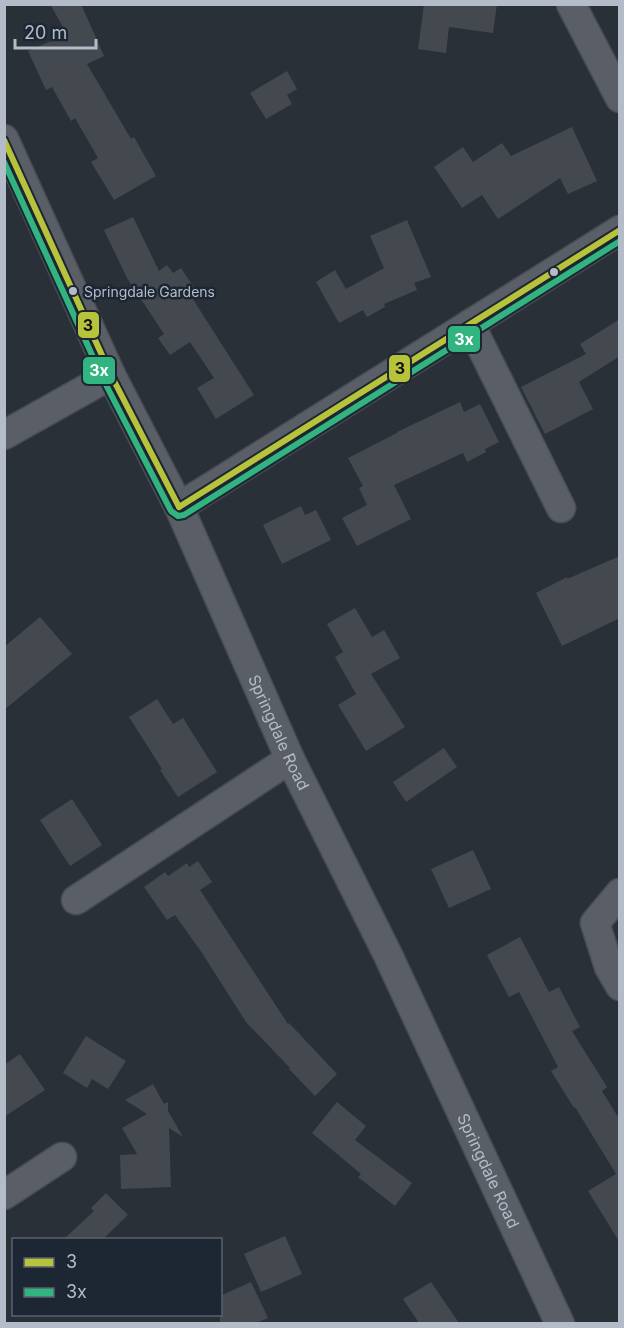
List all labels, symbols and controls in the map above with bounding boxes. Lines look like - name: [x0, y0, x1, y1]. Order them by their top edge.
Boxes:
- scale bar: [15, 12, 96, 50]
- text: 20 m: [24, 22, 67, 43]
- unlabelled marker: [548, 266, 560, 278]
- place label: Springdale Gardens: [84, 283, 215, 300]
- marker: Springdale Gardens: [67, 285, 79, 297]
- line badge: 3: [77, 311, 100, 339]
- text: 3: [83, 315, 93, 335]
- line badge: 3x: [447, 325, 481, 353]
- text: 3x: [454, 329, 474, 349]
- line badge: 3: [388, 354, 411, 383]
- line badge: 3x: [82, 356, 116, 385]
- text: 3: [395, 358, 405, 378]
- text: 3x: [89, 360, 109, 380]
- street label: Springdale Road: [244, 671, 314, 793]
- street label: Springdale Road: [453, 1110, 524, 1231]
- legend: [12, 1238, 222, 1316]
- text: 3: [66, 1251, 77, 1272]
- text: 3x: [66, 1281, 87, 1302]

